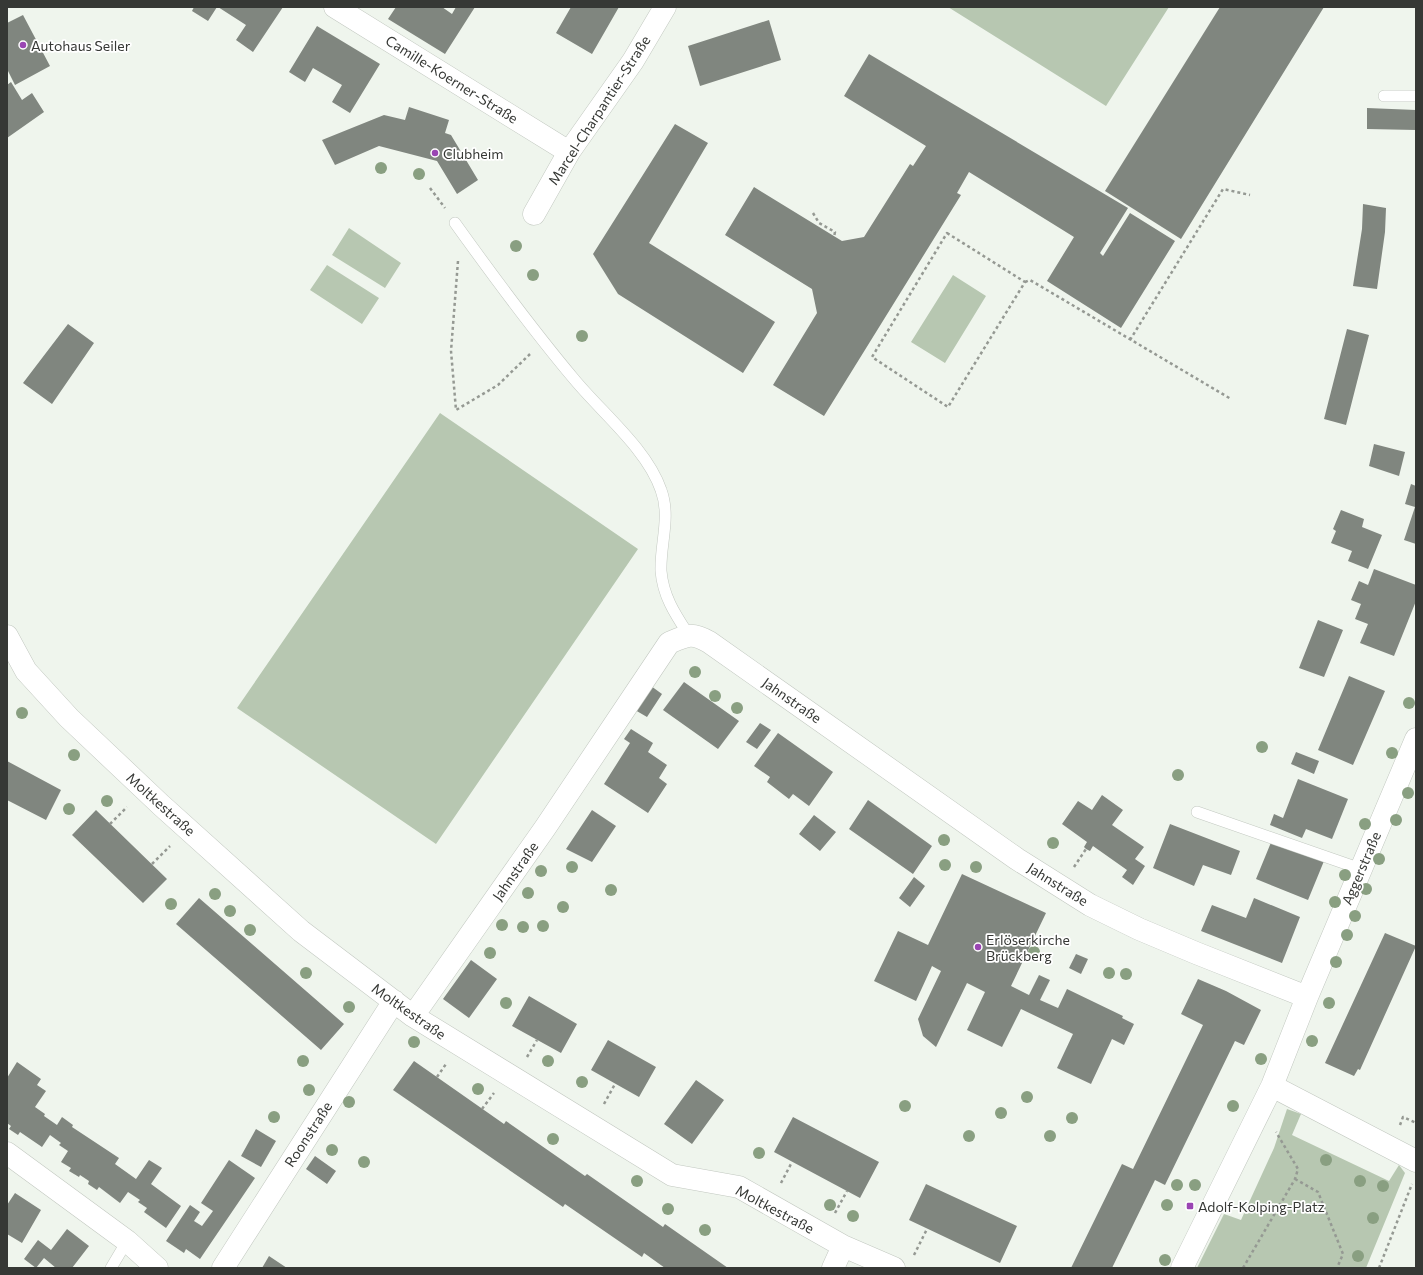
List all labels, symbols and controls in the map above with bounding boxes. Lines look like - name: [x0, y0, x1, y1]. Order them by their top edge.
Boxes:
- street label: Camille-Koerner-Straße: [383, 31, 521, 127]
- street label: Marcel-Charpantier-Straße: [544, 32, 654, 188]
- place label: Autohaus Seiler: [31, 37, 131, 54]
- marker: Autohaus Seiler: [18, 40, 28, 50]
- place label: Clubheim: [443, 145, 503, 162]
- marker: Clubheim: [430, 148, 440, 158]
- street label: Jahnstraße: [759, 673, 825, 727]
- street label: Moltkestraße: [123, 769, 199, 839]
- street label: Aggerstraße: [1338, 829, 1384, 907]
- street label: Jahnstraße: [488, 838, 542, 904]
- street label: Jahnstraße: [1025, 859, 1091, 909]
- place label: Erlöserkirche Brückberg: [986, 931, 1070, 964]
- marker: Erlöserkirche Brückberg: [973, 942, 983, 952]
- street label: Moltkestraße: [369, 979, 449, 1043]
- street label: Roonstraße: [281, 1098, 335, 1170]
- street label: Moltkestraße: [733, 1181, 817, 1237]
- place label: Adolf-Kolping-Platz: [1198, 1198, 1325, 1215]
- marker: Adolf-Kolping-Platz: [1185, 1201, 1195, 1211]

